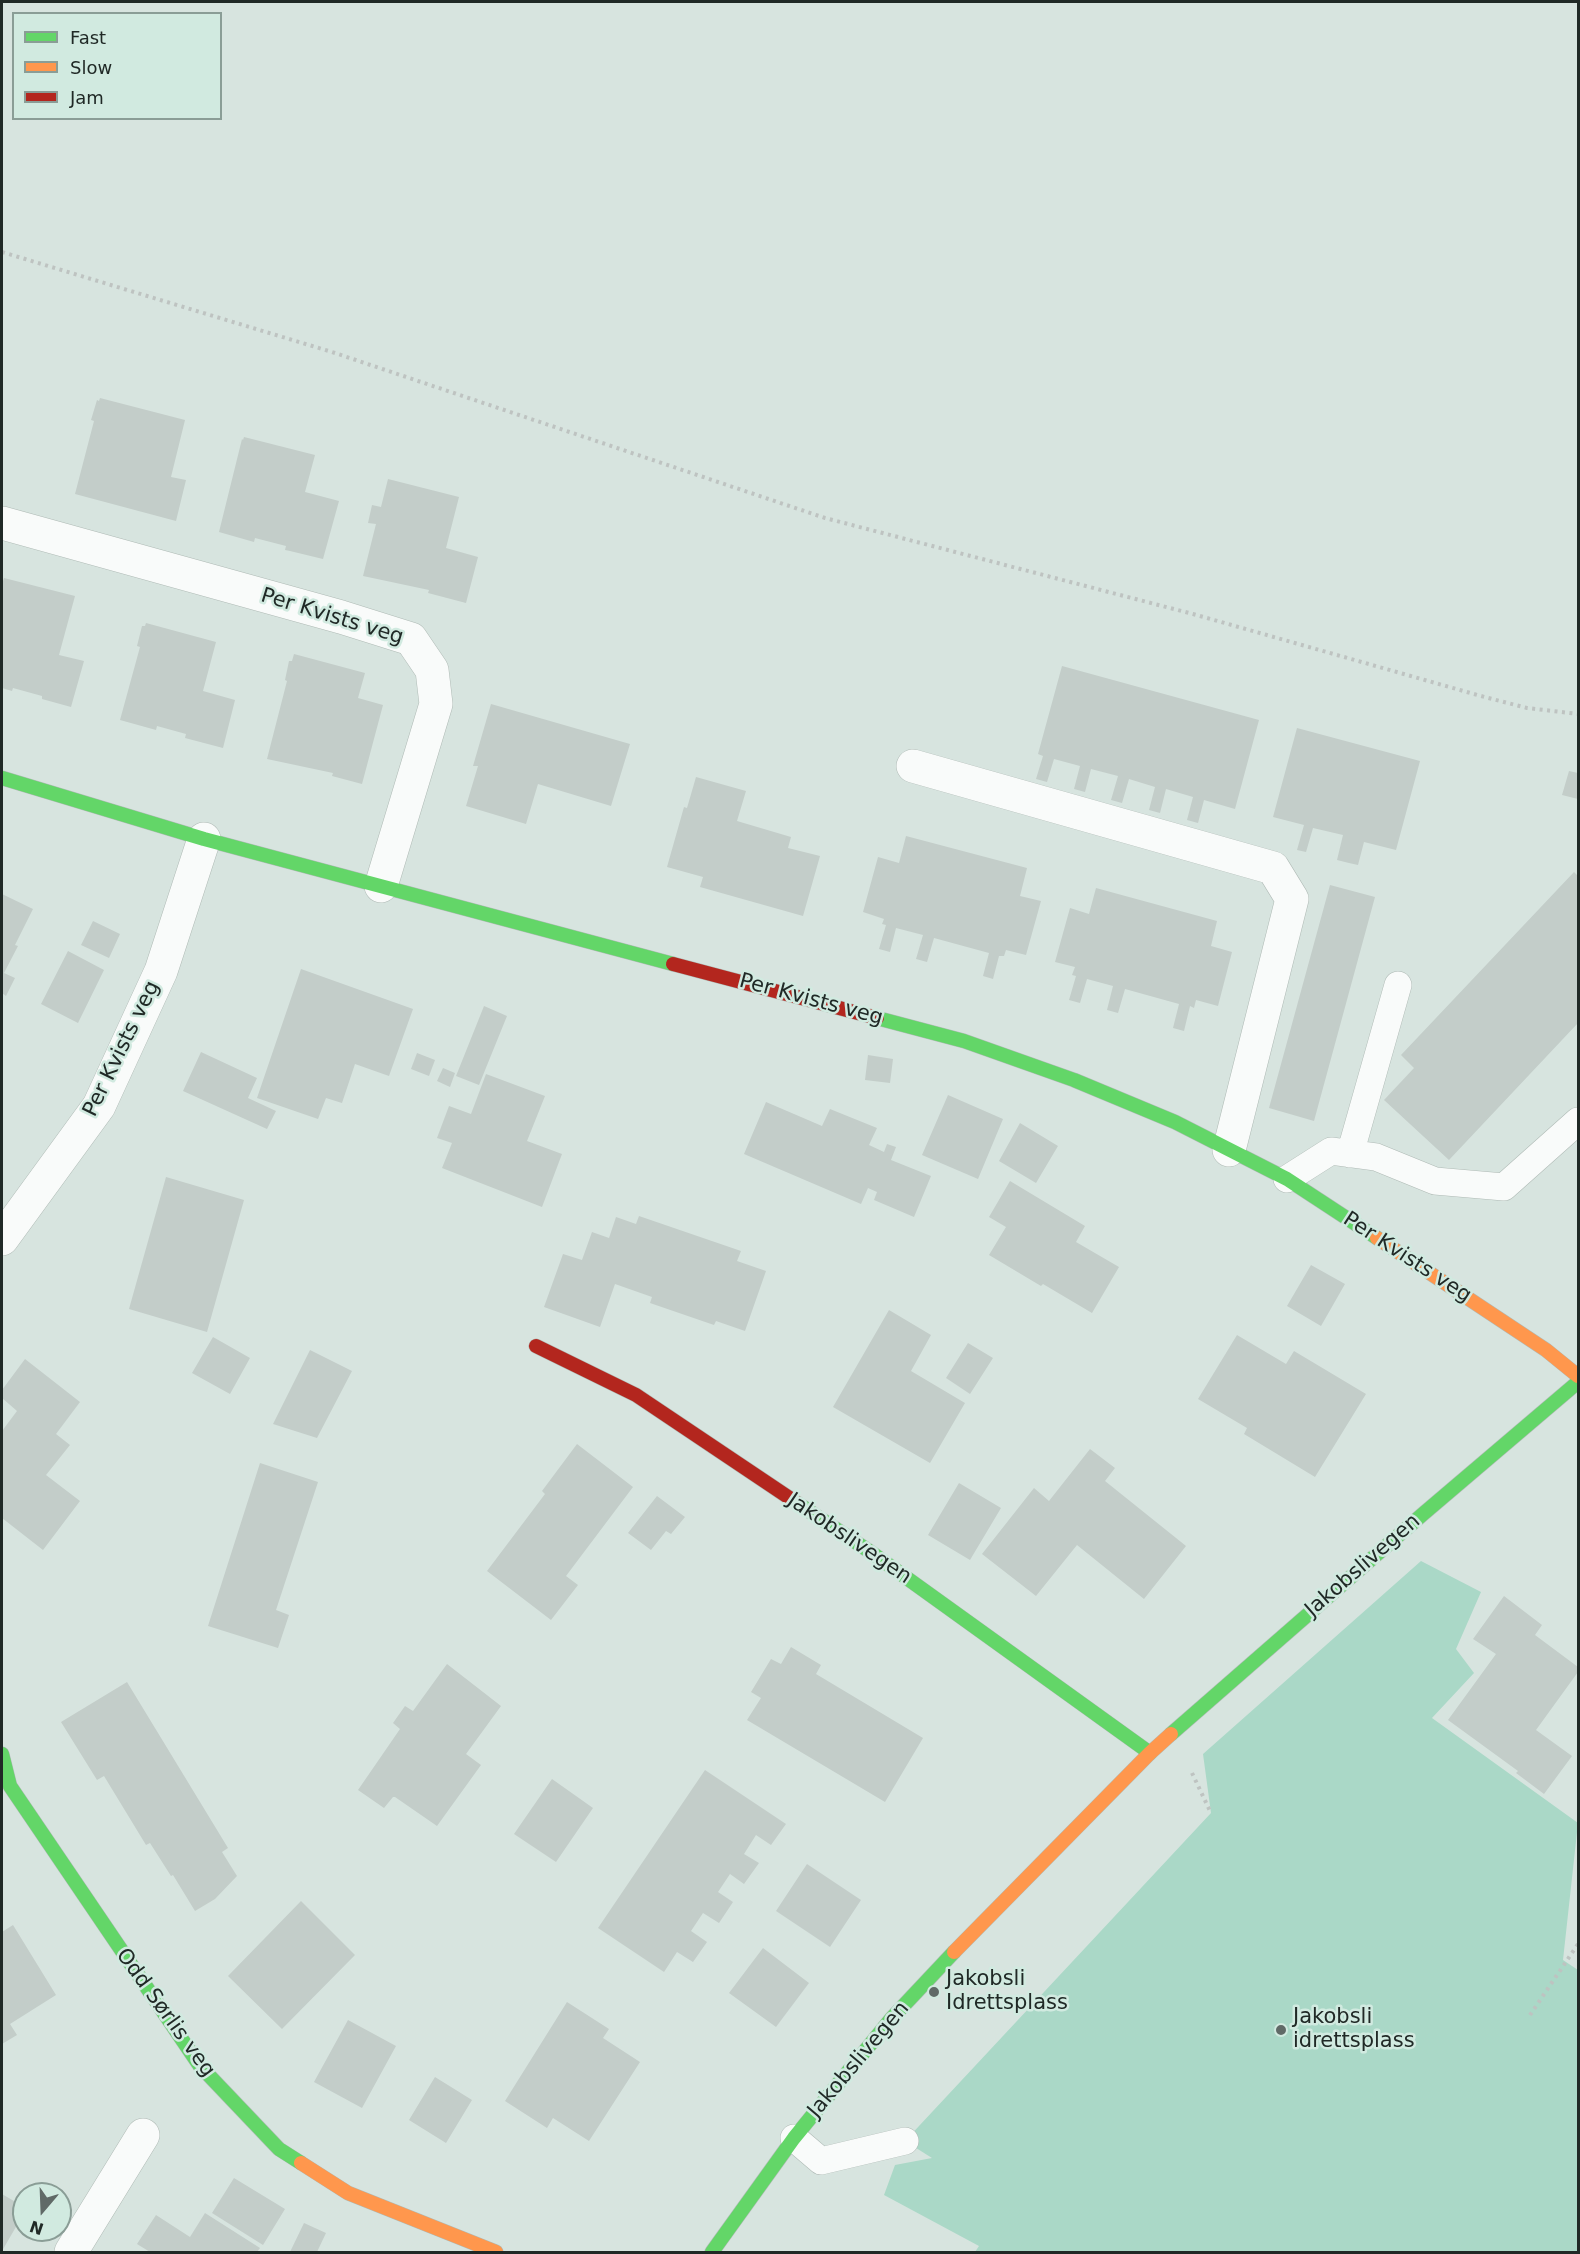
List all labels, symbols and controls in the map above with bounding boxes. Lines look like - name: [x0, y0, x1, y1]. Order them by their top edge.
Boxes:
- legend: [12, 12, 222, 120]
- text: Fast: [70, 27, 106, 48]
- text: Slow: [70, 57, 112, 78]
- text: Jam: [70, 87, 104, 108]
- street label: Per Kvists veg: [258, 583, 406, 651]
- street label: Per Kvists veg: [736, 969, 886, 1031]
- street label: Per Kvists veg: [78, 977, 166, 1121]
- street label: Per Kvists veg: [1338, 1207, 1476, 1309]
- street label: Jakobslivegen: [782, 1488, 916, 1590]
- street label: Jakobslivegen: [1300, 1509, 1426, 1623]
- street label: Odd Sørlis veg: [110, 1944, 220, 2082]
- place label: Jakobsli Idrettsplass: [946, 1967, 1068, 2017]
- marker: Jakobsli Idrettsplass: [927, 1985, 941, 1999]
- street label: Jakobslivegen: [803, 1997, 915, 2123]
- place label: Jakobsli idrettsplass: [1293, 2005, 1415, 2055]
- marker: Jakobsli idrettsplass: [1274, 2023, 1288, 2037]
- north arrow: [12, 2182, 72, 2242]
- text: N: [27, 2216, 46, 2239]

